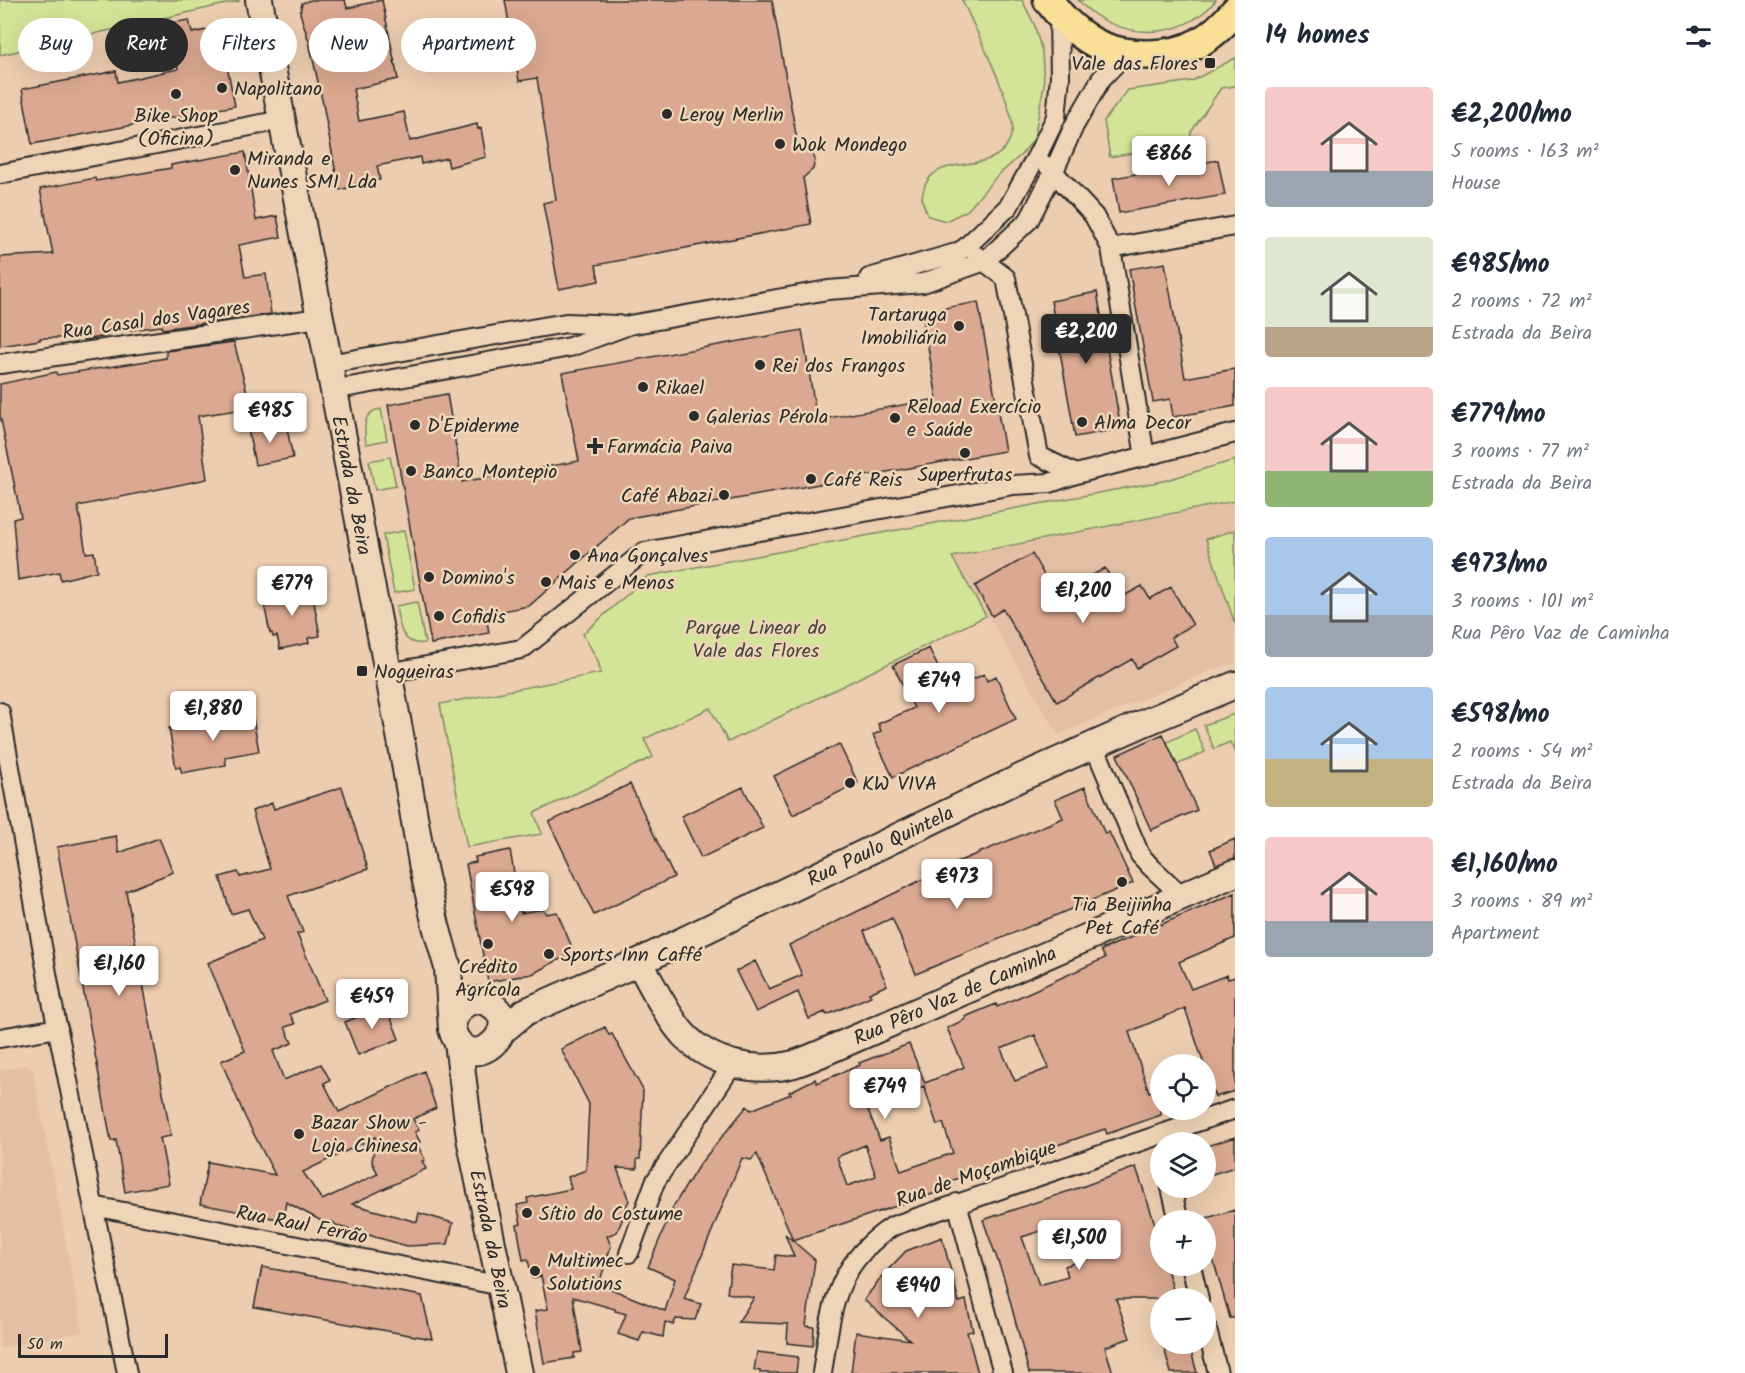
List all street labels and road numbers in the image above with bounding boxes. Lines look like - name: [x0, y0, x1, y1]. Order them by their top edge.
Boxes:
- street label: Rua Casal dos Vagares: [60, 292, 253, 350]
- street label: Estrada da Beira: [321, 413, 379, 558]
- street label: Rua Paulo Quintela: [802, 798, 960, 896]
- street label: Rua Pêro Vaz de Caminha: [849, 939, 1062, 1055]
- street label: Rua de Moçambique: [892, 1132, 1061, 1217]
- street label: Estrada da Beira: [459, 1167, 519, 1312]
- street label: Rua Raul Ferrão: [233, 1198, 370, 1254]

